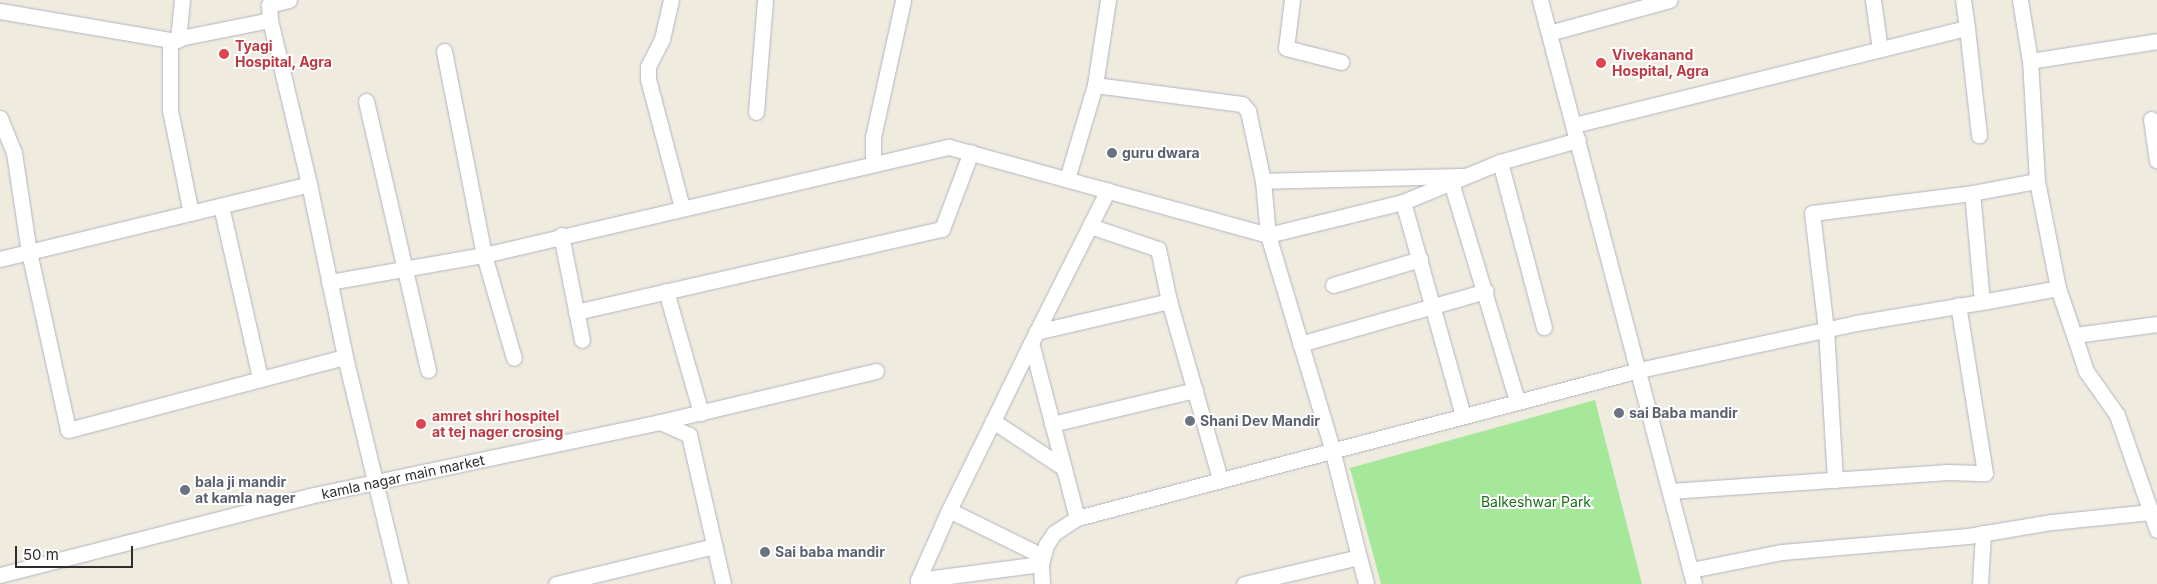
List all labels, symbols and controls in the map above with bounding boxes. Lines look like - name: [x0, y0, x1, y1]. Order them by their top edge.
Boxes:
- place label: Tyagi Hospital, Agra: [235, 38, 332, 70]
- marker: Tyagi Hospital, Agra: [217, 47, 231, 61]
- place label: Vivekanand Hospital, Agra: [1612, 47, 1709, 80]
- marker: Vivekanand Hospital, Agra: [1594, 56, 1608, 70]
- place label: guru dwara: [1122, 145, 1200, 161]
- marker: guru dwara: [1106, 147, 1118, 159]
- place label: sai Baba mandir: [1629, 405, 1738, 421]
- marker: sai Baba mandir: [1613, 407, 1625, 419]
- place label: amret shri hospitel at tej nager crosing: [432, 408, 563, 441]
- place label: Shani Dev Mandir: [1200, 413, 1320, 429]
- marker: Shani Dev Mandir: [1184, 415, 1196, 427]
- marker: amret shri hospitel at tej nager crosing: [414, 417, 428, 431]
- street label: kamla nagar main market: [320, 452, 486, 502]
- place label: bala ji mandir at kamla nager: [195, 474, 296, 507]
- marker: bala ji mandir at kamla nager: [179, 484, 191, 496]
- park label: Balkeshwar Park: [1481, 494, 1591, 510]
- scale bar: [18, 536, 135, 568]
- place label: Sai baba mandir: [775, 544, 885, 560]
- text: 50 m: [23, 545, 59, 564]
- marker: Sai baba mandir: [759, 546, 771, 558]

